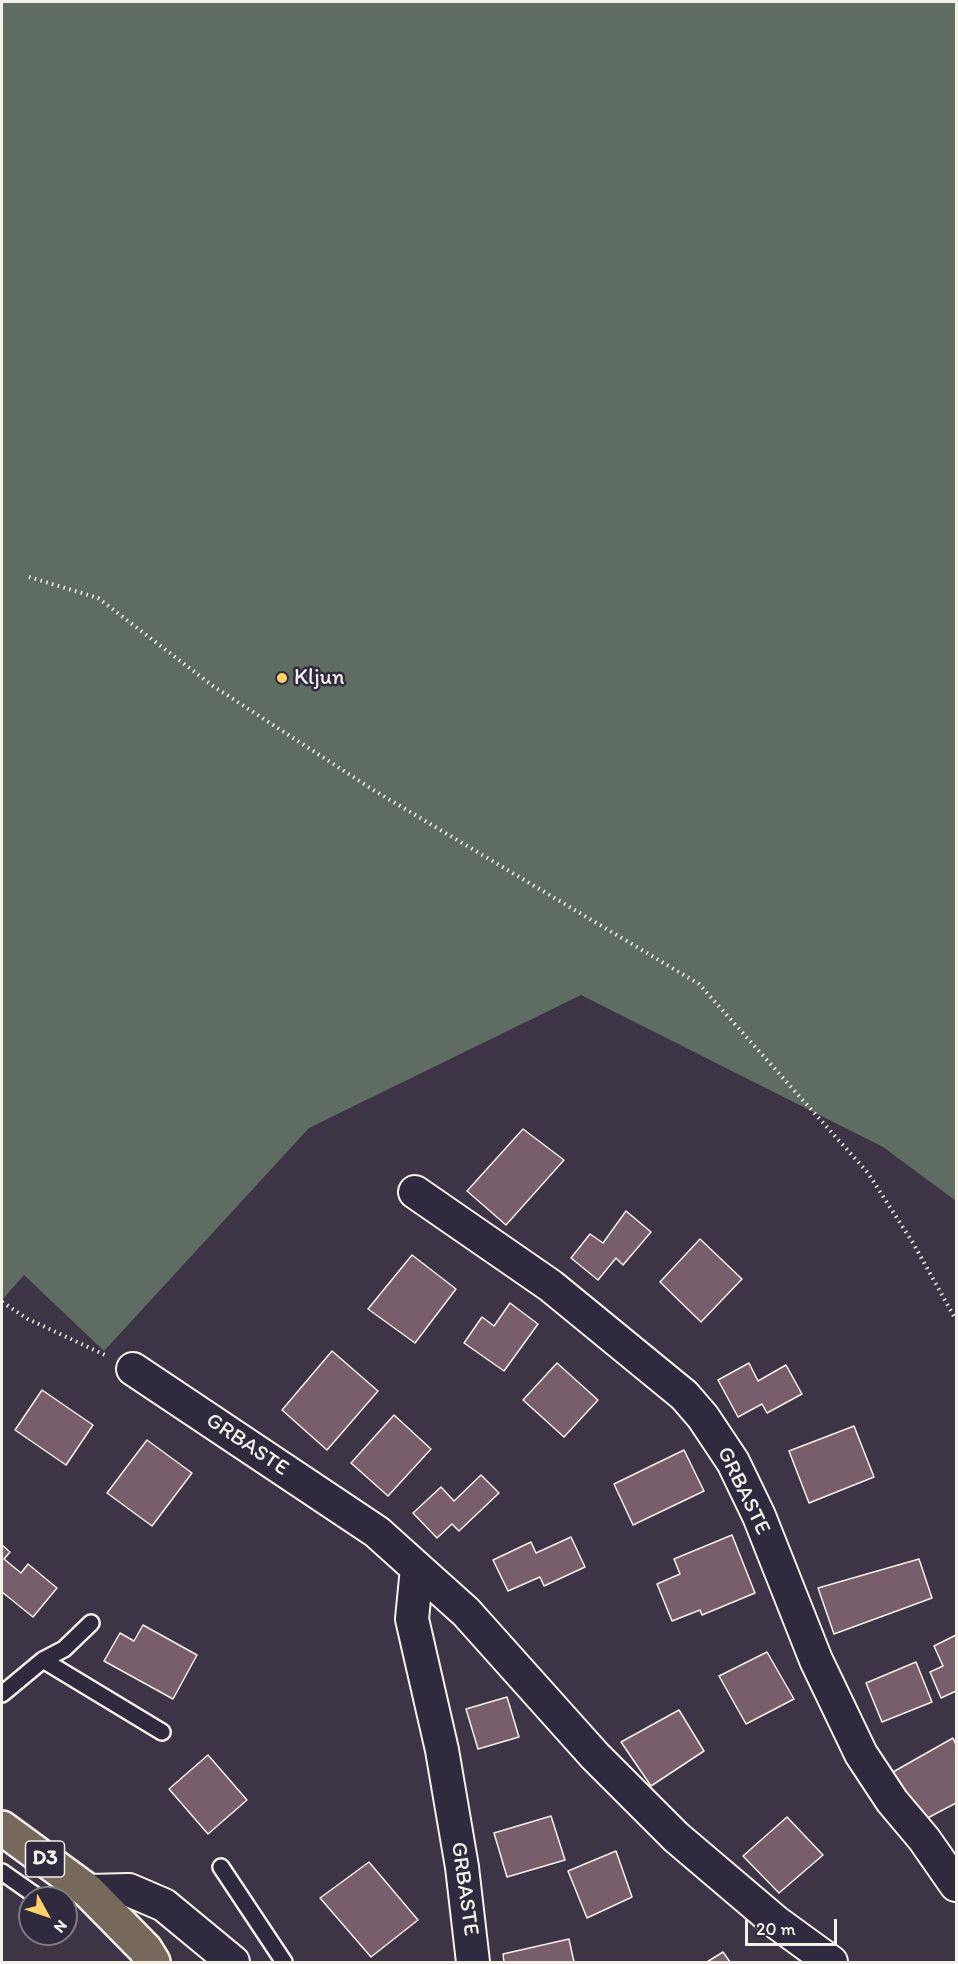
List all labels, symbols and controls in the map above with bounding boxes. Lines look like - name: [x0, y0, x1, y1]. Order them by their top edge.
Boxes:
- place label: Kljun: [294, 665, 344, 691]
- marker: Kljun: [275, 671, 289, 685]
- street label: GRBASTE: [201, 1408, 293, 1482]
- street label: GRBASTE: [710, 1443, 776, 1539]
- street label: GRBASTE: [444, 1840, 484, 1938]
- road number: D3: [26, 1841, 64, 1877]
- north arrow: [18, 1886, 78, 1946]
- scale bar: [748, 1907, 840, 1945]
- text: N: [50, 1916, 71, 1937]
- text: 20 m: [756, 1918, 796, 1940]

